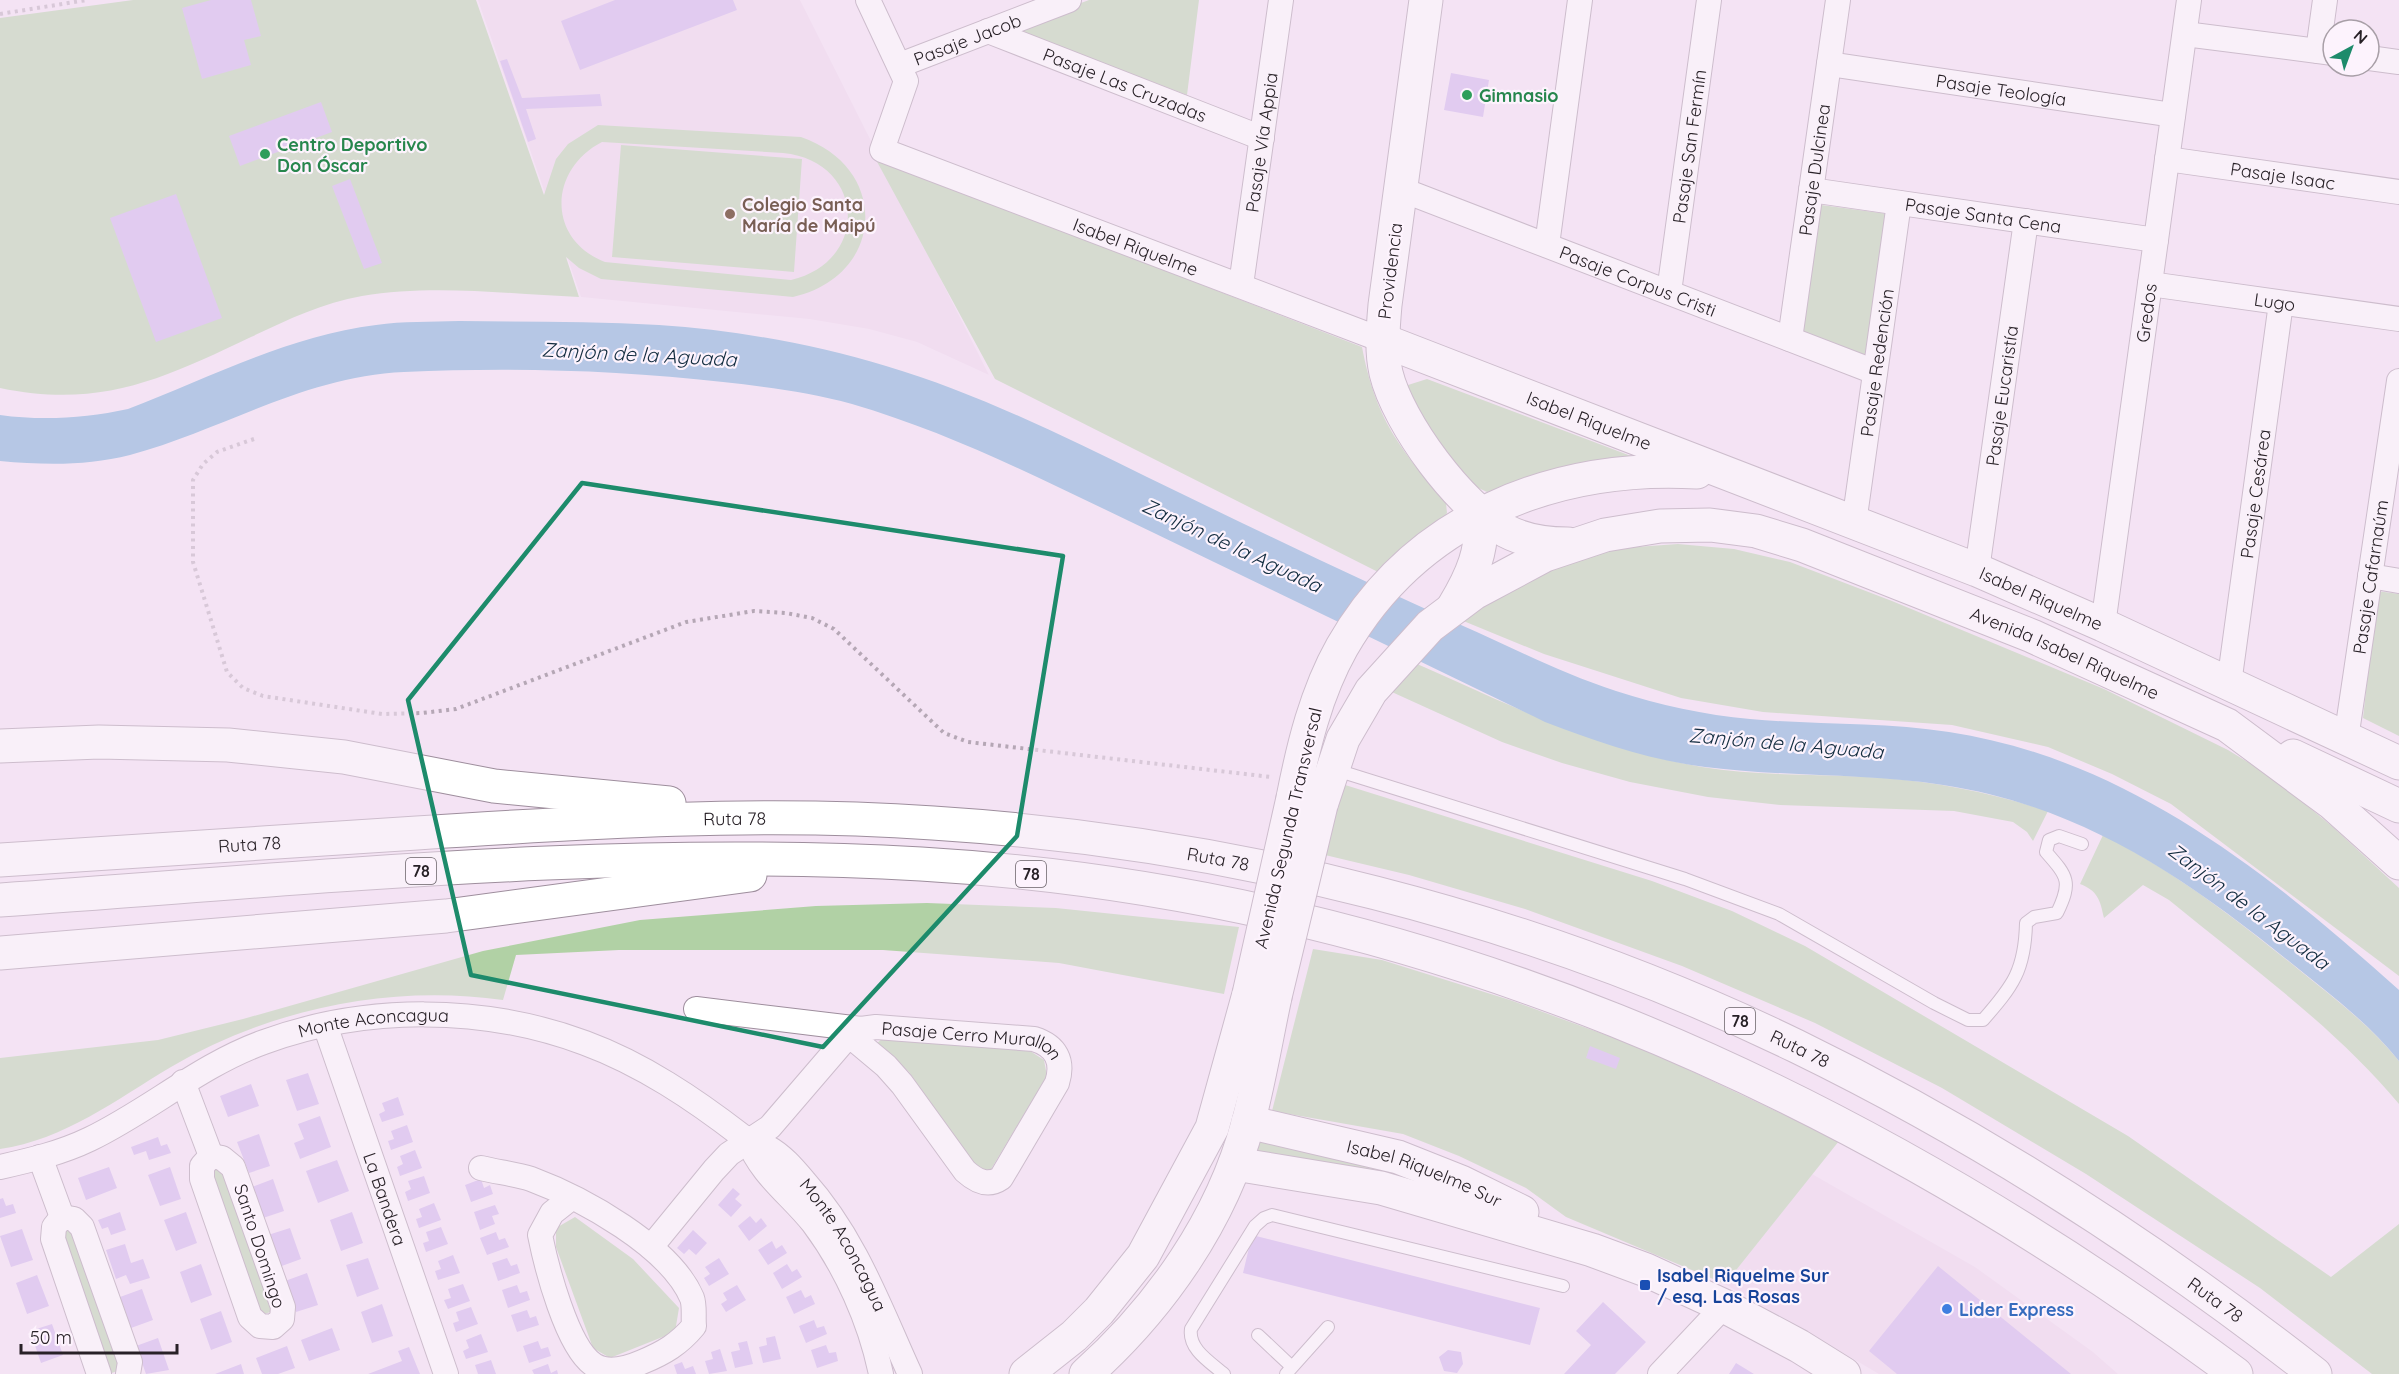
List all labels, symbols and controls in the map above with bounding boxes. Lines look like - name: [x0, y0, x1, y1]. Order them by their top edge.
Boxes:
- street label: Pasaje Jacob: [910, 8, 1024, 70]
- north arrow: [2321, 18, 2381, 78]
- text: N: [2350, 25, 2372, 48]
- street label: Pasaje Las Cruzadas: [1040, 42, 1210, 127]
- street label: Pasaje San Fermín: [1667, 68, 1711, 225]
- street label: Pasaje Teología: [1934, 68, 2068, 111]
- street label: Pasaje Vía Appia: [1240, 71, 1282, 214]
- place label: Gimnasio: [1479, 84, 1559, 107]
- marker: Gimnasio: [1460, 88, 1474, 102]
- street label: Pasaje Dulcinea: [1793, 102, 1835, 237]
- place label: Centro Deportivo Don Óscar: [277, 133, 428, 177]
- marker: Centro Deportivo Don Óscar: [258, 147, 272, 161]
- street label: Pasaje Isaac: [2229, 157, 2337, 194]
- street label: Pasaje Santa Cena: [1904, 192, 2063, 238]
- place label: Colegio Santa María de Maipú: [742, 193, 876, 237]
- marker: Colegio Santa María de Maipú: [723, 207, 737, 221]
- street label: Isabel Riquelme: [1070, 212, 1202, 281]
- street label: Providencia: [1373, 221, 1407, 321]
- street label: Pasaje Corpus Cristi: [1556, 240, 1720, 321]
- street label: Gredos: [2130, 282, 2161, 344]
- street label: Pasaje Redención: [1855, 287, 1898, 438]
- street label: Lugo: [2253, 287, 2297, 316]
- street label: Pasaje Eucaristía: [1980, 324, 2023, 467]
- water label: Zanjón de la Aguada: [541, 336, 739, 372]
- street label: Isabel Riquelme: [1523, 385, 1655, 455]
- street label: Pasaje Cesárea: [2235, 428, 2275, 560]
- water label: Zanjón de la Aguada: [1138, 492, 1327, 598]
- street label: Pasaje Cafarnaúm: [2347, 498, 2393, 656]
- street label: Isabel Riquelme: [1976, 561, 2106, 635]
- street label: Avenida Isabel Riquelme: [1967, 601, 2163, 704]
- street label: Avenida Segunda Transversal: [1249, 705, 1327, 951]
- water label: Zanjón de la Aguada: [1688, 722, 1886, 764]
- street label: Ruta 78: [703, 806, 766, 830]
- street label: Ruta 78: [217, 830, 282, 857]
- water label: Zanjón de la Aguada: [2164, 837, 2336, 976]
- street label: Ruta 78: [1185, 841, 1251, 876]
- road number: 78: [406, 858, 436, 884]
- road number: 78: [1016, 861, 1046, 887]
- street label: Monte Aconcagua: [295, 1003, 449, 1042]
- road number: 78: [1725, 1008, 1755, 1034]
- street label: Pasaje Cerro Murallon: [881, 1016, 1068, 1064]
- street label: Ruta 78: [1767, 1024, 1834, 1072]
- street label: Isabel Riquelme Sur: [1345, 1134, 1506, 1212]
- street label: La Bandera: [358, 1149, 412, 1249]
- street label: Monte Aconcagua: [795, 1173, 892, 1315]
- street label: Santo Domingo: [229, 1181, 291, 1311]
- place label: Isabel Riquelme Sur / esq. Las Rosas: [1657, 1264, 1829, 1308]
- street label: Ruta 78: [2183, 1271, 2248, 1327]
- marker: Isabel Riquelme Sur / esq. Las Rosas: [1638, 1278, 1652, 1292]
- place label: Lider Express: [1959, 1298, 2074, 1321]
- marker: Lider Express: [1940, 1302, 1954, 1316]
- scale bar: [21, 1317, 177, 1355]
- text: 50 m: [30, 1326, 72, 1349]

